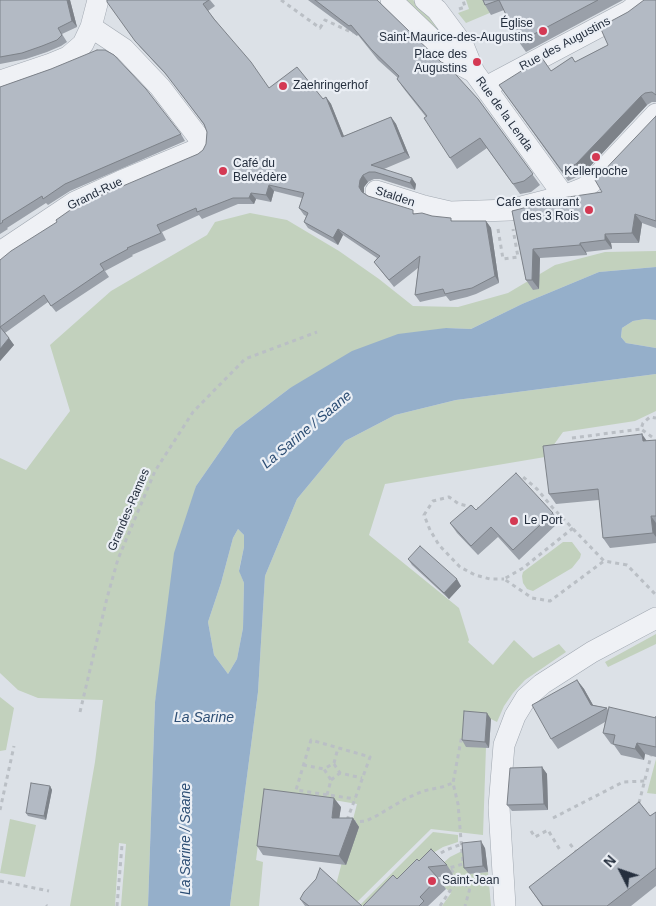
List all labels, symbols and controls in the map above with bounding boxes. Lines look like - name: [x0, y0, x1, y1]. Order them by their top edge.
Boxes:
- street label: Rue des Augustins: [517, 14, 613, 74]
- place label: Église Saint-Maurice-des-Augustins: [379, 17, 533, 45]
- marker: Église Saint-Maurice-des-Augustins: [537, 25, 549, 37]
- place label: Place des Augustins: [414, 48, 467, 76]
- marker: Place des Augustins: [471, 56, 483, 68]
- street label: Rue de la Lenda: [472, 74, 536, 154]
- place label: Zaehringerhof: [293, 79, 368, 93]
- marker: Zaehringerhof: [277, 80, 289, 92]
- marker: Kellerpoche: [590, 151, 602, 163]
- place label: Café du Belvédère: [233, 157, 287, 185]
- marker: Café du Belvédère: [217, 165, 229, 177]
- place label: Kellerpoche: [564, 165, 628, 179]
- street label: Grand-Rue: [65, 175, 125, 213]
- street label: Stalden: [373, 184, 417, 210]
- place label: Cafe restaurant des 3 Rois: [496, 196, 579, 224]
- marker: Cafe restaurant des 3 Rois: [583, 204, 595, 216]
- water label: La Sarine / Saane: [259, 388, 355, 472]
- street label: Grandes-Rames: [105, 467, 153, 553]
- place label: Le Port: [524, 514, 563, 528]
- marker: Le Port: [508, 515, 520, 527]
- water label: La Sarine: [174, 710, 234, 726]
- water label: La Sarine / Saane: [178, 783, 194, 895]
- north arrow: [596, 846, 646, 896]
- text: N: [600, 852, 619, 870]
- place label: Saint-Jean: [442, 874, 499, 888]
- marker: Saint-Jean: [426, 875, 438, 887]

